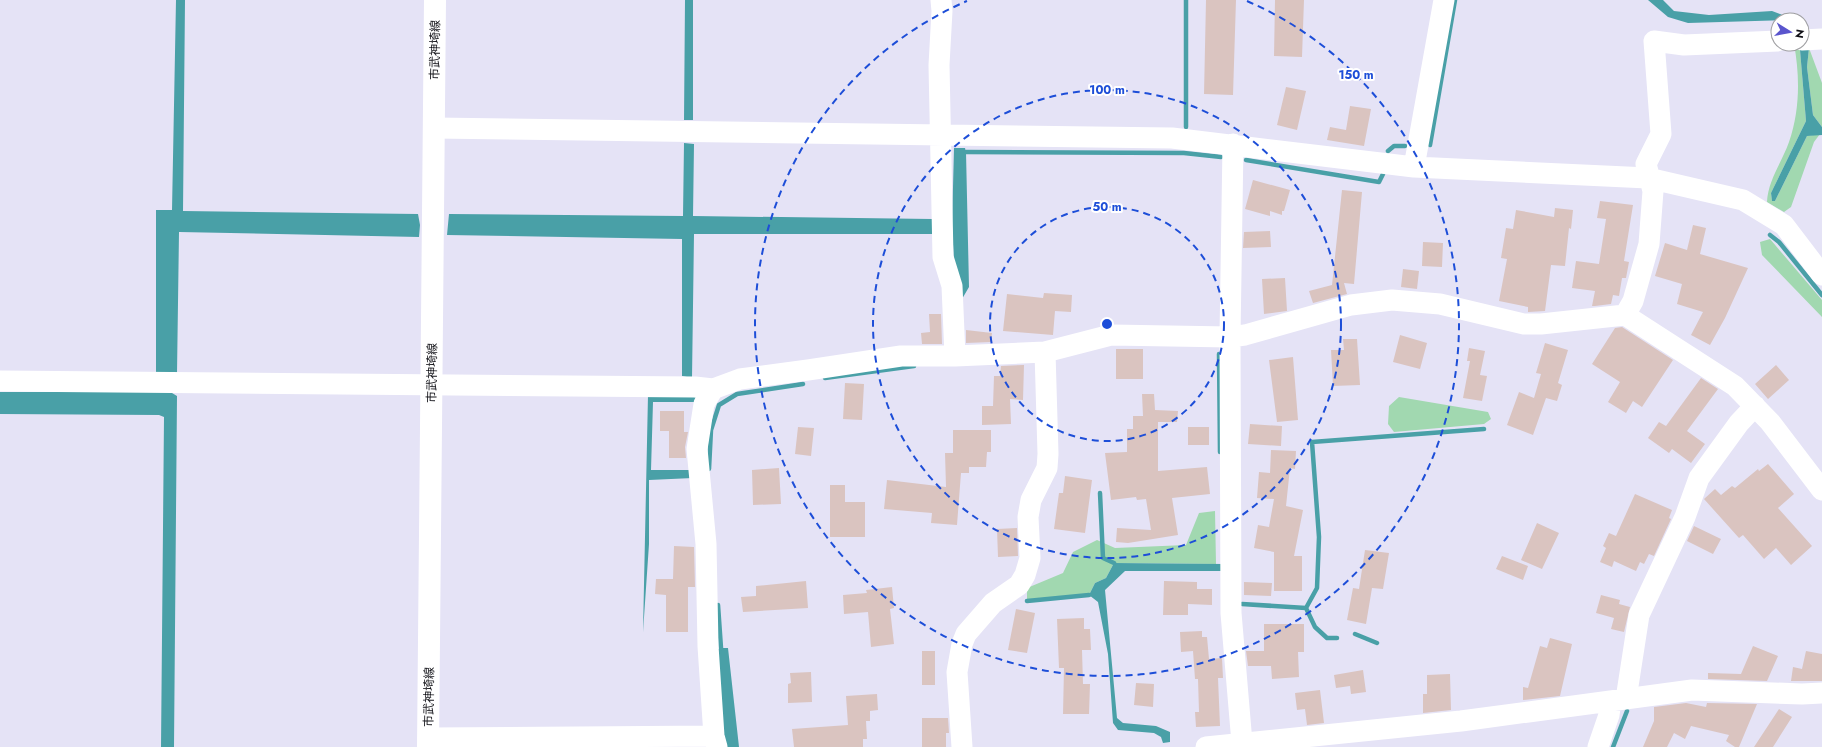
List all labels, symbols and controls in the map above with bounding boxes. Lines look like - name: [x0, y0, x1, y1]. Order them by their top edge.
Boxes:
- north arrow: [1770, 12, 1810, 52]
- street label: 市武神埼線: [425, 20, 445, 80]
- text: N: [1791, 28, 1809, 40]
- text: 150 m: [1338, 66, 1374, 84]
- text: 100 m: [1089, 81, 1125, 99]
- text: 50 m: [1092, 198, 1122, 216]
- centre of rings: [1100, 317, 1114, 331]
- street label: 市武神埼線: [422, 343, 442, 403]
- street label: 市武神埼線: [419, 667, 439, 727]

